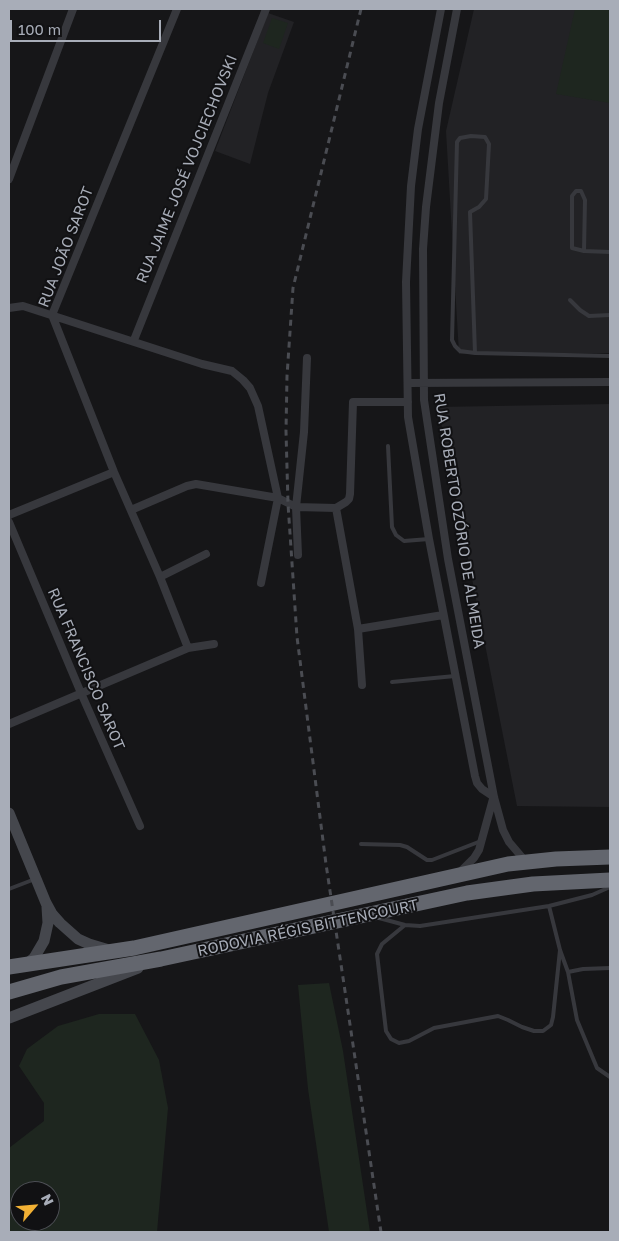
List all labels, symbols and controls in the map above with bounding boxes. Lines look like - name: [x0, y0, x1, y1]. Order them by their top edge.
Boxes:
- scale bar: [12, 10, 164, 42]
- text: 100 m: [18, 20, 61, 38]
- street label: RUA JAIME JOSÉ VOJCIECHOVSKI: [133, 52, 241, 286]
- street label: RUA JOÃO SAROT: [35, 184, 97, 310]
- street label: RUA ROBERTO OZÓRIO DE ALMEIDA: [430, 392, 488, 650]
- street label: RUA FRANCISCO SAROT: [44, 585, 128, 753]
- street label: RODOVIA RÉGIS BITTENCOURT: [196, 896, 420, 960]
- north arrow: [10, 1181, 60, 1231]
- text: N: [38, 1191, 58, 1208]

